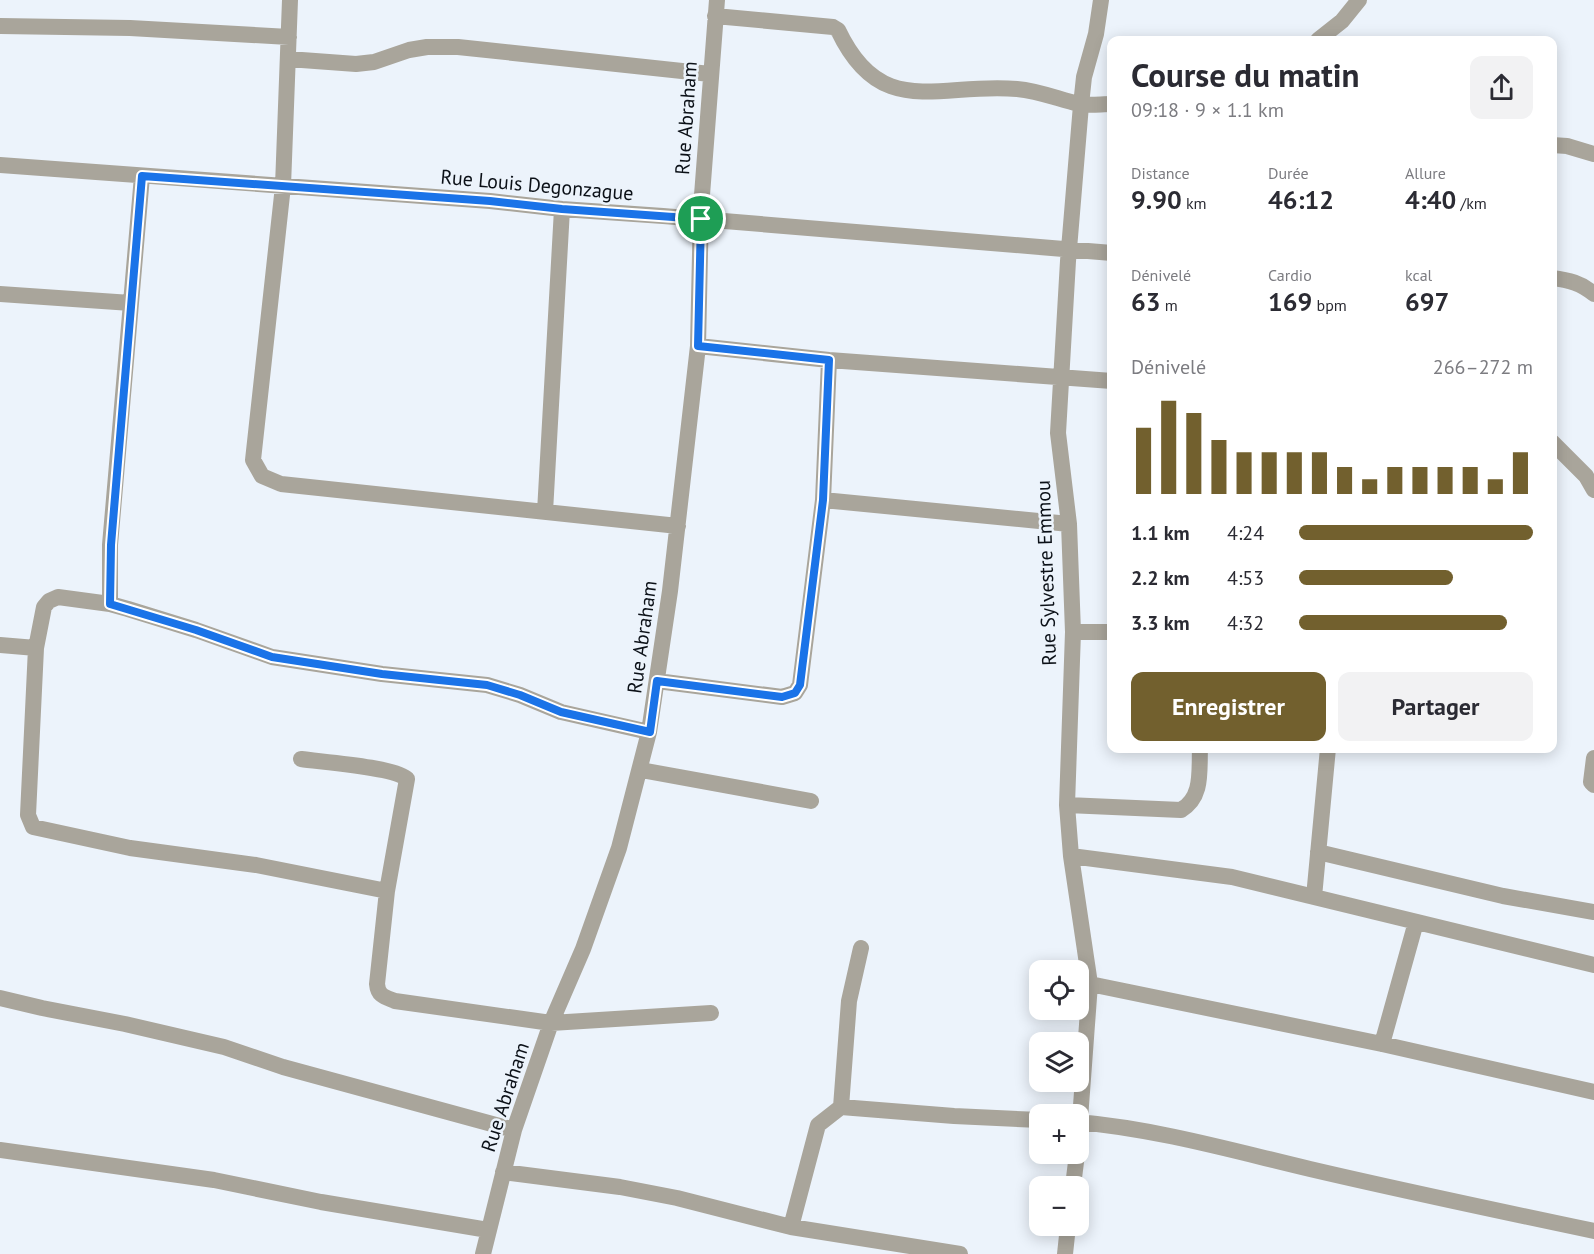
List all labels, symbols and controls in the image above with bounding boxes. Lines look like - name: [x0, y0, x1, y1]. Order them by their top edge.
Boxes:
- text: Course du matin: [1131, 53, 1360, 96]
- button: share: [1470, 56, 1533, 119]
- street label: Rue Abraham: [669, 60, 703, 176]
- text: 09:18 · 9 × 1.1 km: [1131, 97, 1284, 123]
- text: Distance: [1131, 163, 1190, 183]
- text: Durée: [1268, 163, 1309, 183]
- text: Allure: [1405, 163, 1446, 183]
- street label: Rue Louis Degonzague: [439, 164, 635, 206]
- text: 9.90: [1131, 183, 1182, 216]
- text: 46:12: [1268, 183, 1334, 216]
- text: 4:40: [1405, 183, 1456, 216]
- pin: [675, 193, 726, 244]
- text: km: [1182, 193, 1207, 213]
- text: /km: [1456, 193, 1487, 213]
- icon: arrive: [684, 202, 717, 235]
- text: Dénivelé: [1131, 265, 1191, 285]
- text: Cardio: [1268, 265, 1312, 285]
- text: kcal: [1405, 265, 1432, 285]
- text: 63: [1131, 285, 1160, 318]
- text: 169: [1268, 285, 1312, 318]
- text: 697: [1405, 285, 1449, 318]
- text: m: [1160, 295, 1178, 315]
- text: bpm: [1312, 295, 1347, 315]
- text: Dénivelé: [1131, 354, 1206, 380]
- text: 266–272 m: [1433, 354, 1533, 380]
- street label: Rue Sylvestre Emmou: [1030, 480, 1062, 666]
- text: 1.1 km: [1131, 520, 1190, 546]
- text: 4:24: [1227, 520, 1264, 546]
- text: 2.2 km: [1131, 565, 1190, 591]
- text: 4:53: [1227, 565, 1264, 591]
- street label: Rue Abraham: [621, 579, 663, 695]
- text: 3.3 km: [1131, 610, 1190, 636]
- text: 4:32: [1227, 610, 1264, 636]
- button: Enregistrer: [1131, 672, 1326, 741]
- button: Partager: [1338, 672, 1533, 741]
- map controls: [1029, 960, 1089, 1236]
- button: locate: [1029, 960, 1089, 1020]
- button: layers: [1029, 1032, 1089, 1092]
- street label: Rue Abraham: [475, 1039, 535, 1155]
- button: +: [1029, 1104, 1089, 1164]
- button: −: [1029, 1176, 1089, 1236]

